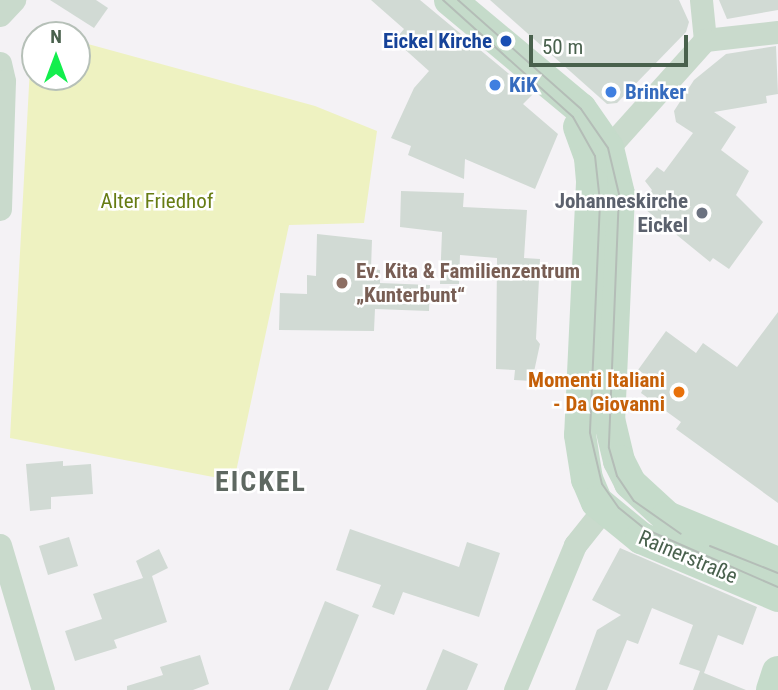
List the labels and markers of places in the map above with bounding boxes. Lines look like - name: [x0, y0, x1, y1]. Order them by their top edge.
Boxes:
- place label: Eickel Kirche: [383, 28, 492, 54]
- marker: Eickel Kirche: [498, 33, 514, 49]
- place label: KiK: [509, 72, 538, 98]
- marker: KiK: [487, 77, 503, 93]
- place label: Brinker: [625, 79, 686, 105]
- marker: Brinker: [603, 84, 619, 100]
- place label: Johanneskirche Eickel: [555, 188, 688, 238]
- marker: Johanneskirche Eickel: [694, 205, 710, 221]
- place label: Ev. Kita & Familienzentrum „Kunterbunt“: [356, 258, 580, 308]
- marker: Ev. Kita & Familienzentrum „Kunterbunt“: [334, 275, 350, 291]
- place label: Momenti Italiani - Da Giovanni: [528, 367, 665, 417]
- marker: Momenti Italiani - Da Giovanni: [671, 384, 687, 400]

